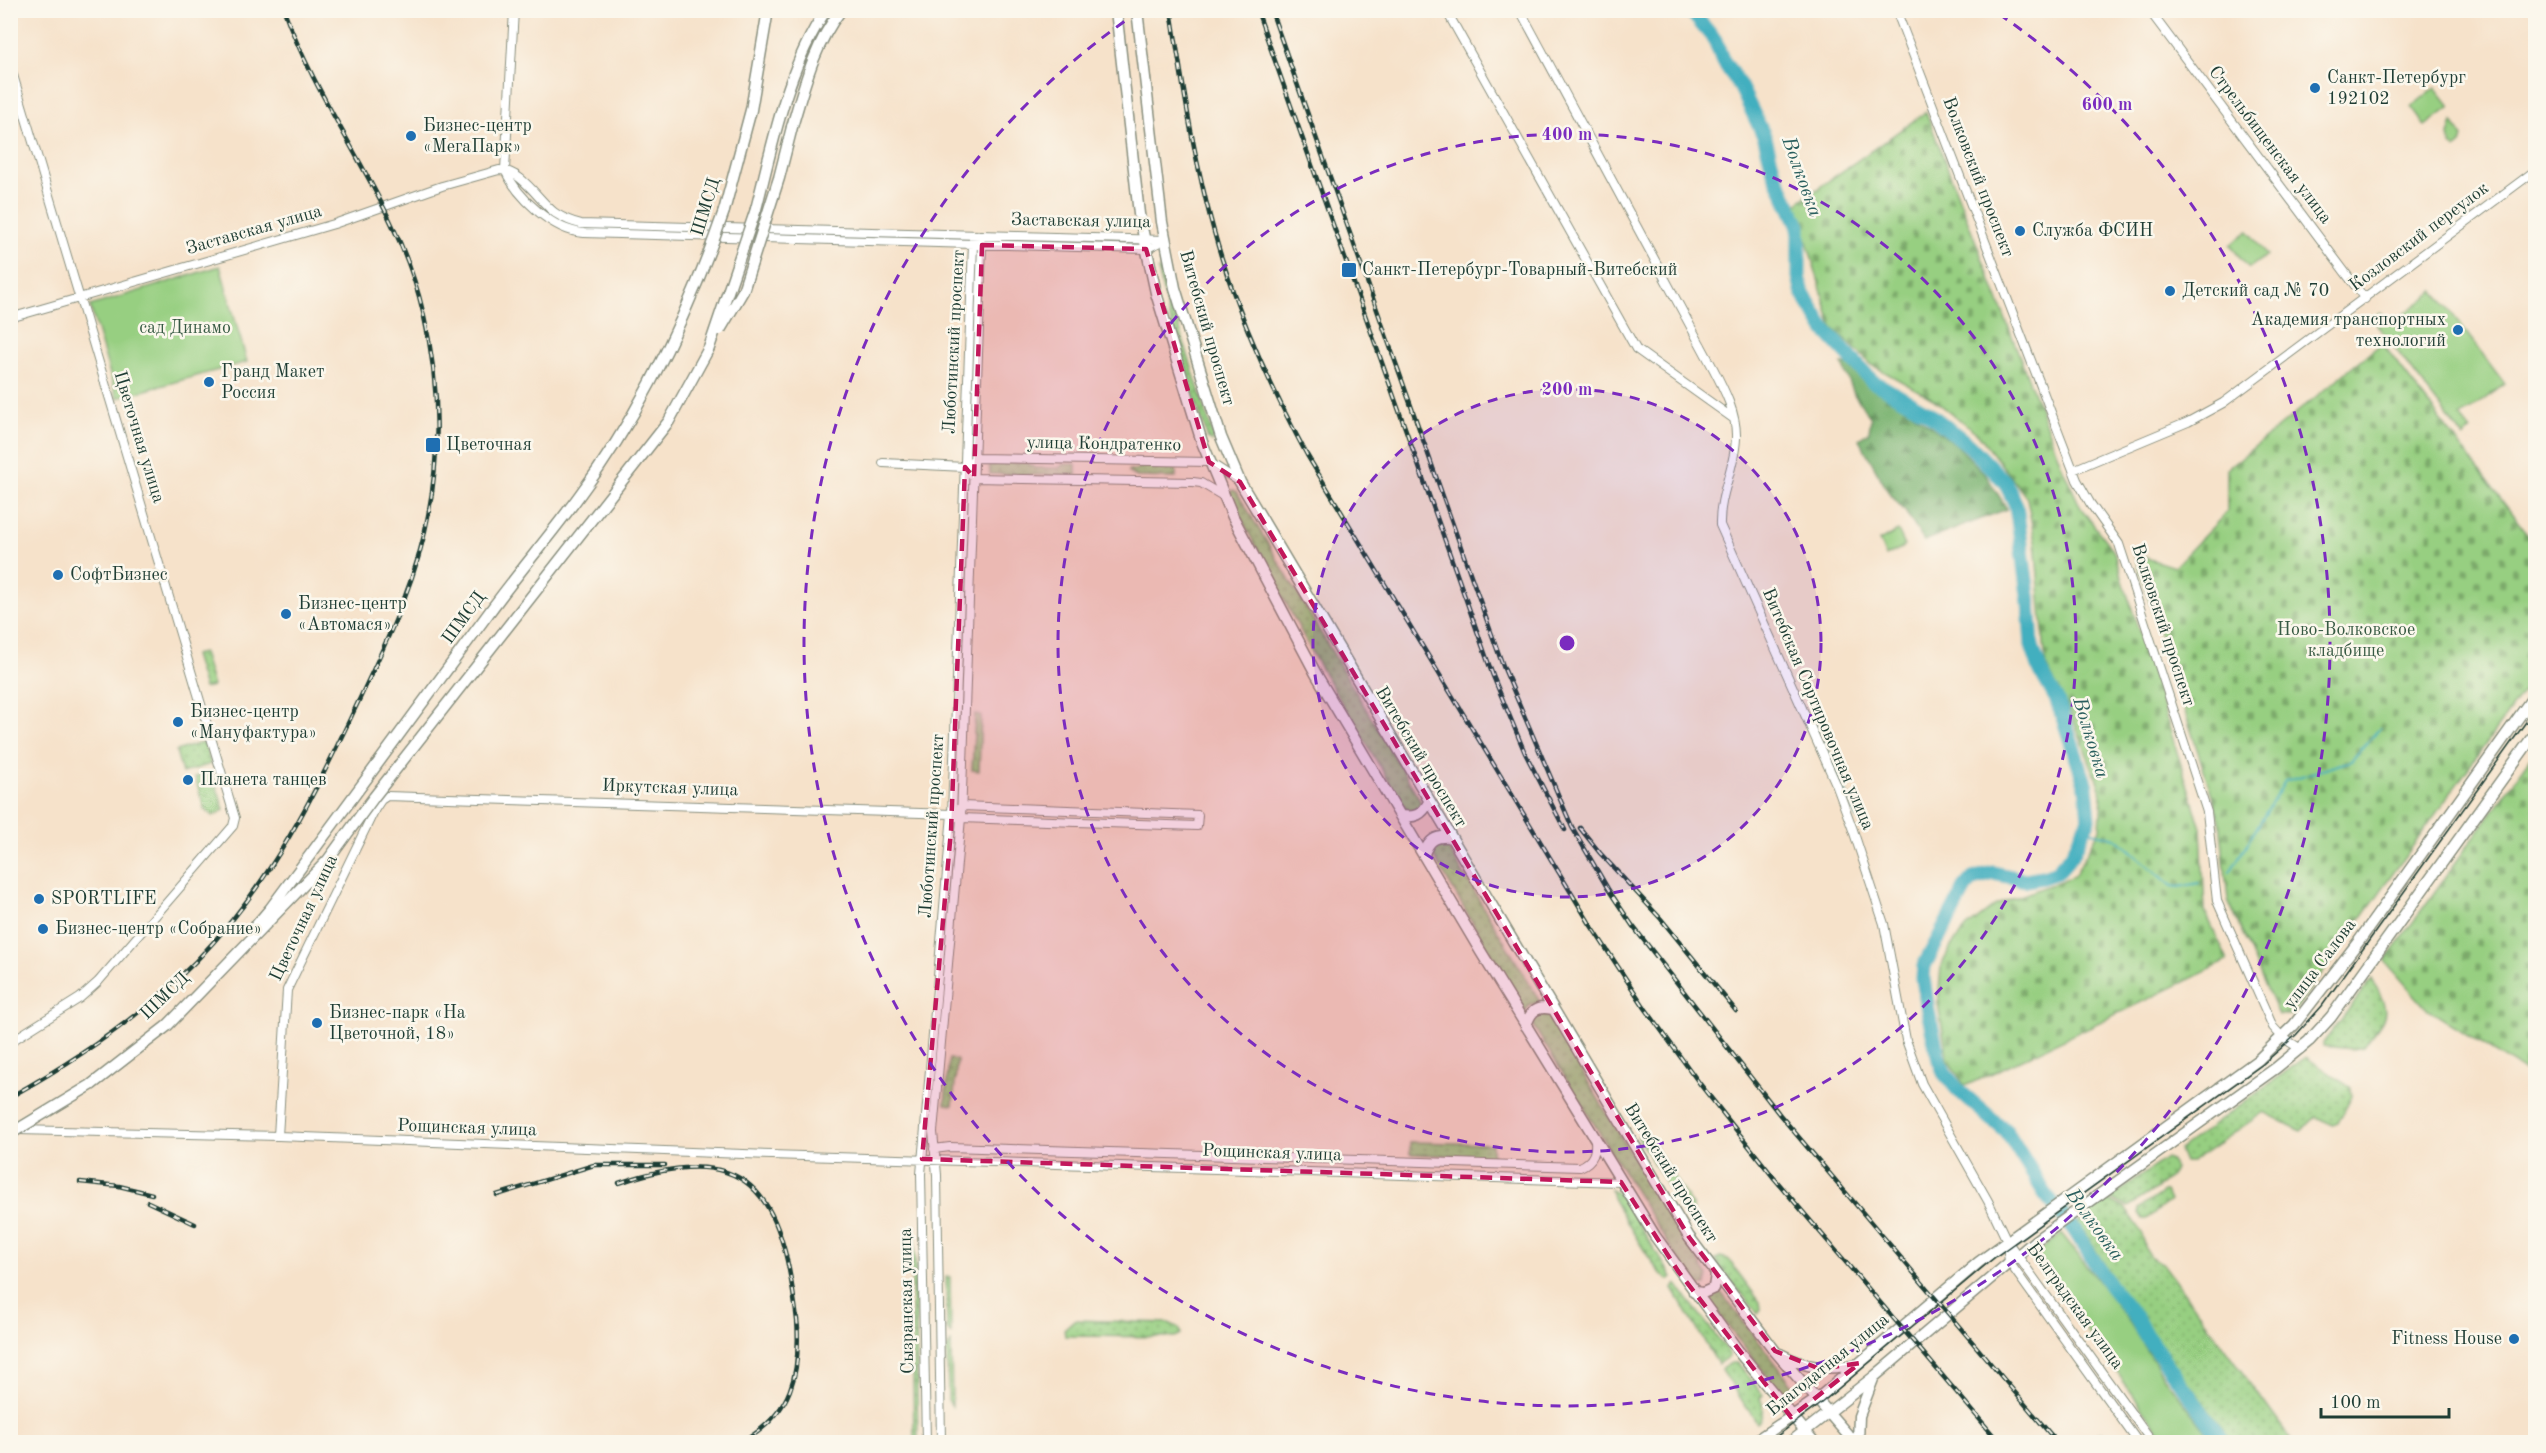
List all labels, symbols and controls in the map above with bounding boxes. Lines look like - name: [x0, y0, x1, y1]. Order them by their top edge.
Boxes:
- street label: Стрельбищенская улица: [2205, 63, 2335, 227]
- place label: Санкт-Петербург 192102: [2327, 69, 2466, 108]
- marker: Санкт-Петербург 192102: [2308, 81, 2322, 95]
- street label: Волковский проспект: [1939, 94, 2017, 260]
- text: 600 m: [2082, 96, 2132, 114]
- place label: Бизнес-центр «МегаПарк»: [423, 117, 532, 156]
- text: 400 m: [1542, 126, 1592, 144]
- marker: Бизнес-центр «МегаПарк»: [404, 129, 418, 143]
- water label: Волковка: [1777, 133, 1825, 220]
- street label: ШМСД: [689, 176, 723, 238]
- street label: Козловский переулок: [2346, 179, 2492, 295]
- street label: Заставская улица: [184, 202, 324, 258]
- street label: Заставская улица: [1011, 211, 1151, 231]
- place label: Служба ФСИН: [2032, 222, 2153, 240]
- marker: Служба ФСИН: [2013, 224, 2027, 238]
- street label: Витебский проспект: [1176, 248, 1238, 408]
- street label: Люботинский проспект: [940, 249, 968, 435]
- marker: Санкт-Петербург-Товарный-Витебский: [1340, 261, 1358, 279]
- place label: Санкт-Петербург-Товарный-Витебский: [1362, 261, 1677, 279]
- place label: Детский сад № 70: [2182, 282, 2329, 300]
- marker: Детский сад № 70: [2163, 284, 2177, 298]
- place label: Академия транспортных технологий: [2251, 311, 2446, 350]
- park label: сад Динамо: [139, 319, 231, 337]
- marker: Академия транспортных технологий: [2451, 323, 2465, 337]
- place label: Гранд Макет Россия: [221, 363, 324, 402]
- street label: Цветочная улица: [110, 369, 168, 505]
- marker: Гранд Макет Россия: [202, 375, 216, 389]
- text: 200 m: [1542, 381, 1592, 399]
- street label: улица Кондратенко: [1027, 434, 1182, 454]
- marker: Цветочная: [424, 436, 442, 454]
- place label: Цветочная: [446, 436, 532, 454]
- street label: Волковский проспект: [2128, 541, 2198, 709]
- place label: СофтБизнес: [70, 566, 168, 585]
- marker: СофтБизнес: [51, 568, 65, 582]
- street label: Витебская Сортировочная улица: [1759, 586, 1877, 833]
- street label: ШМСД: [439, 588, 489, 648]
- place label: Бизнес-центр «Автомася»: [298, 595, 407, 634]
- marker: Бизнес-центр «Автомася»: [279, 607, 293, 621]
- park label: Ново-Волковское кладбище: [2277, 621, 2415, 660]
- centre of rings: [1557, 633, 1577, 653]
- street label: Витебский проспект: [1372, 683, 1470, 831]
- water label: Волковка: [2068, 694, 2112, 781]
- place label: Бизнес-центр «Мануфактура»: [190, 703, 317, 743]
- marker: Бизнес-центр «Мануфактура»: [171, 715, 185, 729]
- street label: Люботинский проспект: [917, 733, 947, 919]
- place label: Планета танцев: [200, 771, 327, 789]
- marker: Планета танцев: [181, 773, 195, 787]
- street label: Иркутская улица: [601, 777, 739, 799]
- street label: Цветочная улица: [267, 852, 341, 984]
- place label: SPORTLIFE: [51, 890, 156, 908]
- marker: SPORTLIFE: [32, 892, 46, 906]
- street label: улица Салова: [2280, 916, 2360, 1012]
- place label: Бизнес-центр «Собрание»: [55, 920, 262, 938]
- marker: Бизнес-центр «Собрание»: [36, 922, 50, 936]
- street label: ШМСД: [137, 969, 193, 1023]
- place label: Бизнес-парк «На Цветочной, 18»: [329, 1004, 466, 1043]
- marker: Бизнес-парк «На Цветочной, 18»: [310, 1016, 324, 1030]
- street label: Витебский проспект: [1621, 1100, 1721, 1246]
- street label: Рощинская улица: [397, 1117, 537, 1139]
- street label: Рощинская улица: [1202, 1142, 1342, 1164]
- water label: Волковка: [2061, 1184, 2127, 1265]
- street label: Сызранская улица: [897, 1228, 917, 1374]
- street label: Белградская улица: [2023, 1240, 2127, 1373]
- street label: Благодатная улица: [1763, 1310, 1893, 1420]
- place label: Fitness House: [2391, 1330, 2502, 1348]
- marker: Fitness House: [2507, 1332, 2521, 1346]
- scale bar: [2321, 1381, 2448, 1419]
- text: 100 m: [2330, 1394, 2381, 1412]

